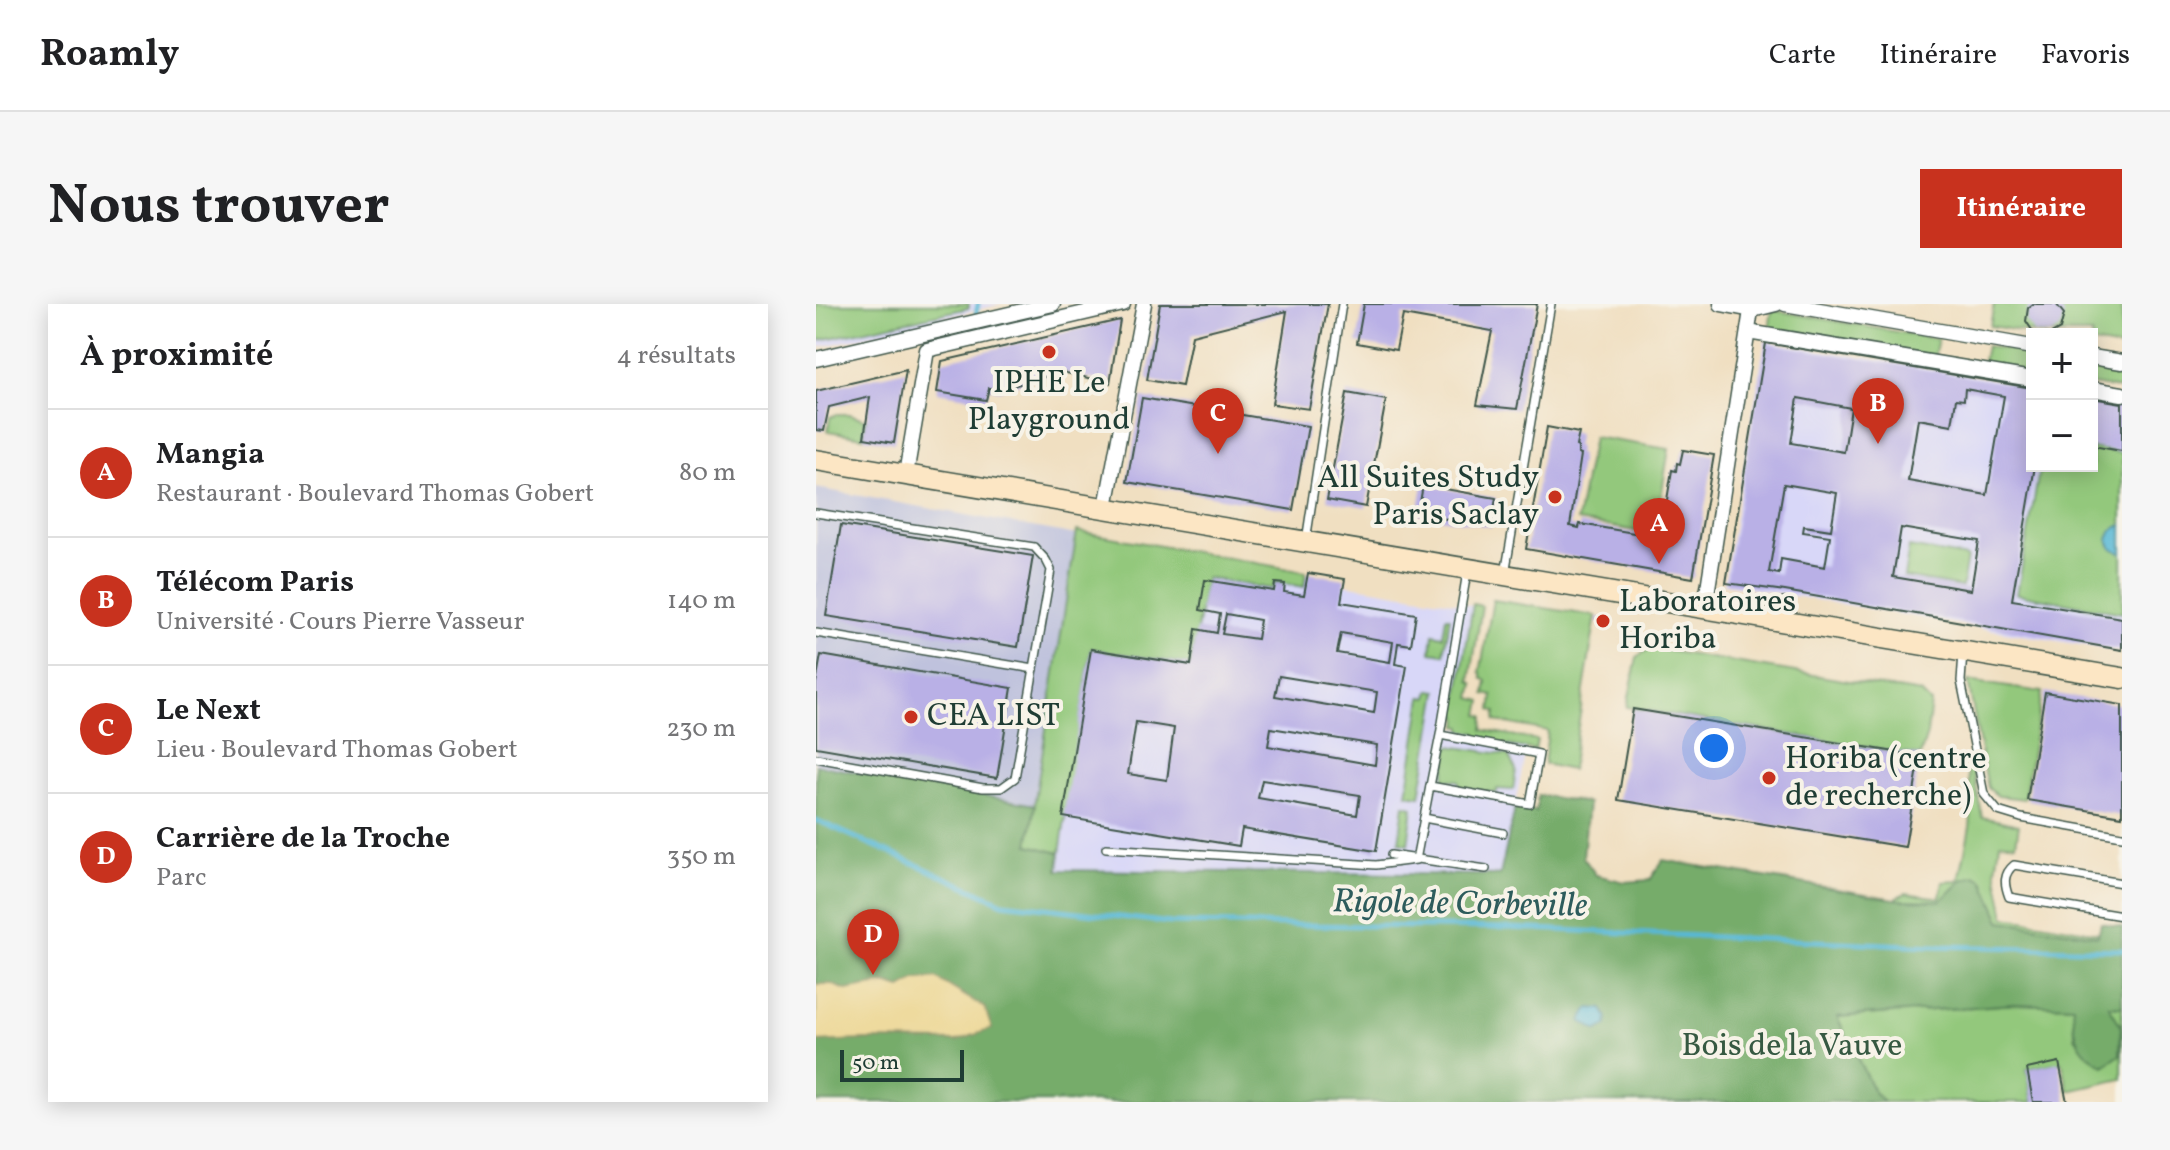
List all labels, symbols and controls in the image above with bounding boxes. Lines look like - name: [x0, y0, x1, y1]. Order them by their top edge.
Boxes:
- text: Roamly: [40, 29, 179, 82]
- text: Carte: [1769, 36, 1836, 75]
- text: Itinéraire: [1880, 36, 1997, 75]
- text: Favoris: [2041, 36, 2130, 75]
- text: Nous trouver: [48, 169, 390, 247]
- button: Itinéraire: [1920, 169, 2122, 248]
- map controls: [2026, 328, 2098, 472]
- button: +: [2026, 328, 2098, 400]
- text: À proximité: [80, 333, 273, 380]
- text: 4 résultats: [617, 338, 736, 374]
- marker: IPHE Le Playground: [1040, 343, 1058, 361]
- place label: IPHE Le Playground: [968, 362, 1130, 443]
- pin: B: [1852, 378, 1904, 444]
- pin: C: [1192, 388, 1244, 454]
- button: −: [2026, 400, 2098, 472]
- text: Mangia: [156, 434, 265, 476]
- text: A: [97, 455, 115, 491]
- text: 80 m: [679, 455, 736, 491]
- place label: All Suites Study Paris Saclay: [1317, 457, 1539, 538]
- text: Restaurant · Boulevard Thomas Gobert: [156, 476, 594, 512]
- marker: All Suites Study Paris Saclay: [1546, 488, 1564, 506]
- pin: A: [1633, 498, 1685, 564]
- text: Télécom Paris: [156, 562, 354, 604]
- place label: Laboratoires Horiba: [1619, 581, 1796, 662]
- text: B: [97, 583, 115, 619]
- text: 140 m: [667, 583, 736, 619]
- text: Université · Cours Pierre Vasseur: [156, 604, 524, 640]
- marker: Laboratoires Horiba: [1594, 612, 1612, 630]
- text: Le Next: [156, 690, 261, 732]
- place label: CEA LIST: [927, 695, 1060, 739]
- marker: CEA LIST: [902, 708, 920, 726]
- text: C: [98, 711, 114, 747]
- text: 230 m: [666, 711, 736, 747]
- your location: [1694, 728, 1734, 768]
- text: Lieu · Boulevard Thomas Gobert: [156, 732, 518, 768]
- place label: Horiba (centre de recherche): [1785, 738, 1987, 819]
- marker: Horiba (centre de recherche): [1760, 769, 1778, 787]
- text: Carrière de la Troche: [156, 818, 450, 860]
- text: D: [96, 839, 116, 875]
- text: 350 m: [667, 839, 736, 875]
- text: Parc: [156, 860, 207, 896]
- water label: Rigole de Corbeville: [1332, 879, 1588, 931]
- pin: D: [847, 909, 899, 975]
- park label: Bois de la Vauve: [1681, 1025, 1903, 1069]
- scale bar: [840, 1046, 964, 1082]
- text: 50 m: [852, 1048, 899, 1079]

